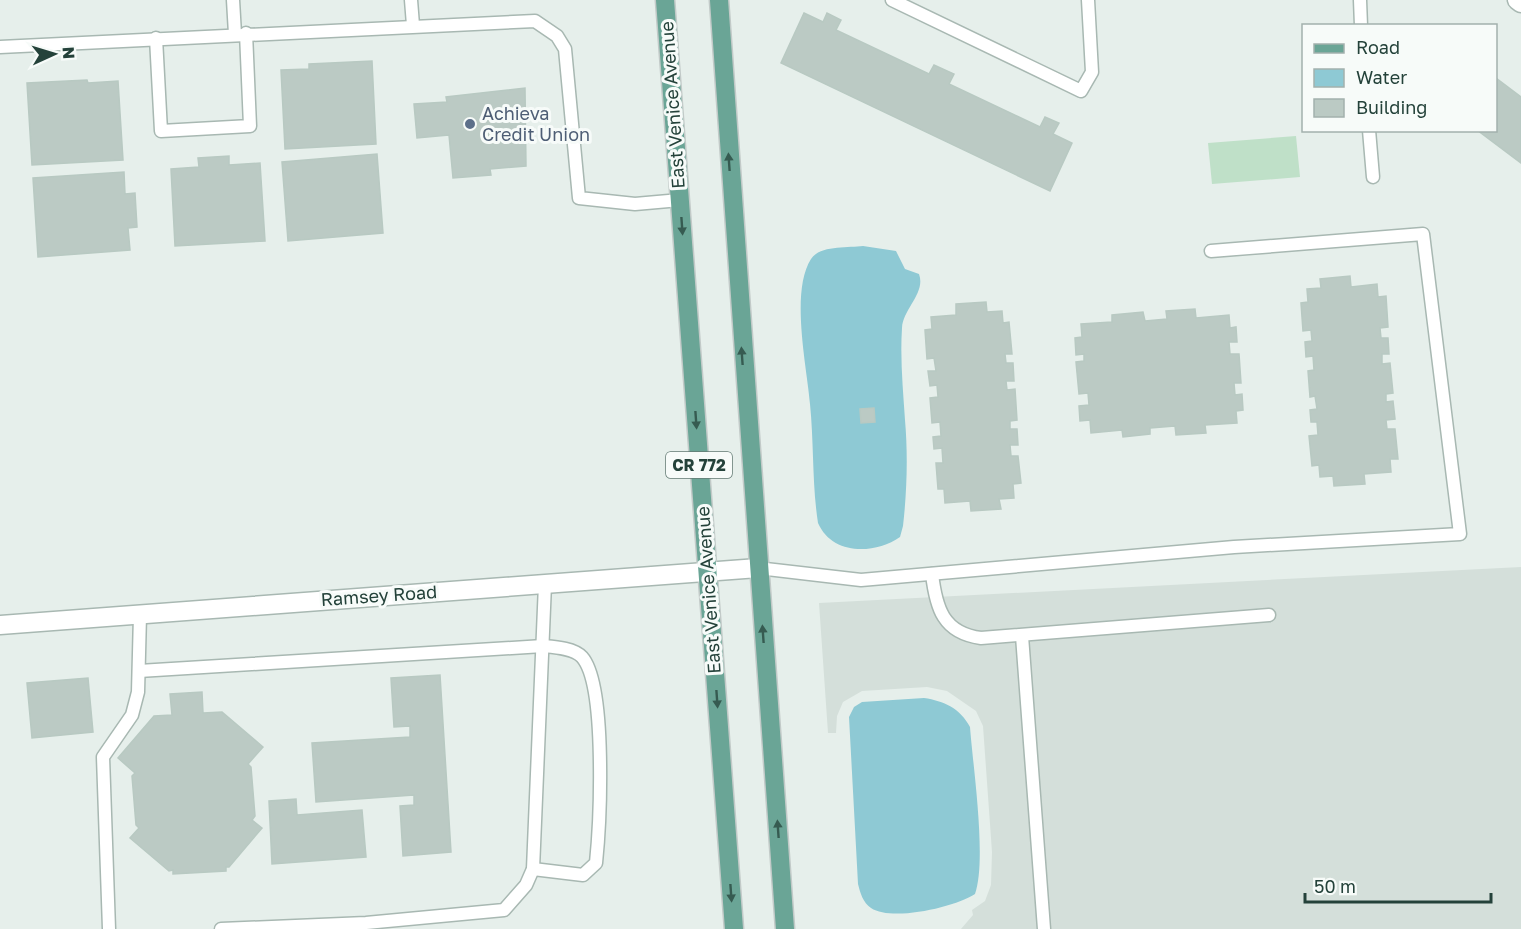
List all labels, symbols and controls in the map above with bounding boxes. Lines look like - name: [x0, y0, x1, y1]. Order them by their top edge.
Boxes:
- street label: East Venice Avenue: [655, 21, 689, 190]
- north arrow: [24, 24, 84, 84]
- legend: [1302, 24, 1497, 132]
- text: Road: [1356, 36, 1400, 58]
- text: N: [59, 46, 79, 60]
- text: Water: [1356, 66, 1407, 88]
- text: Building: [1356, 96, 1427, 118]
- place label: Achieva Credit Union: [482, 102, 590, 145]
- marker: Achieva Credit Union: [463, 117, 477, 131]
- one-way arrow: [724, 152, 733, 171]
- one-way arrow: [677, 216, 687, 235]
- one-way arrow: [738, 347, 747, 366]
- one-way arrow: [691, 411, 701, 430]
- road number: CR 772: [666, 452, 732, 478]
- street label: East Venice Avenue: [691, 506, 725, 675]
- street label: Ramsey Road: [320, 580, 438, 610]
- one-way arrow: [758, 625, 768, 644]
- one-way arrow: [712, 689, 722, 708]
- one-way arrow: [773, 819, 782, 838]
- scale bar: [1305, 866, 1491, 904]
- text: 50 m: [1314, 875, 1356, 897]
- one-way arrow: [727, 884, 736, 903]

